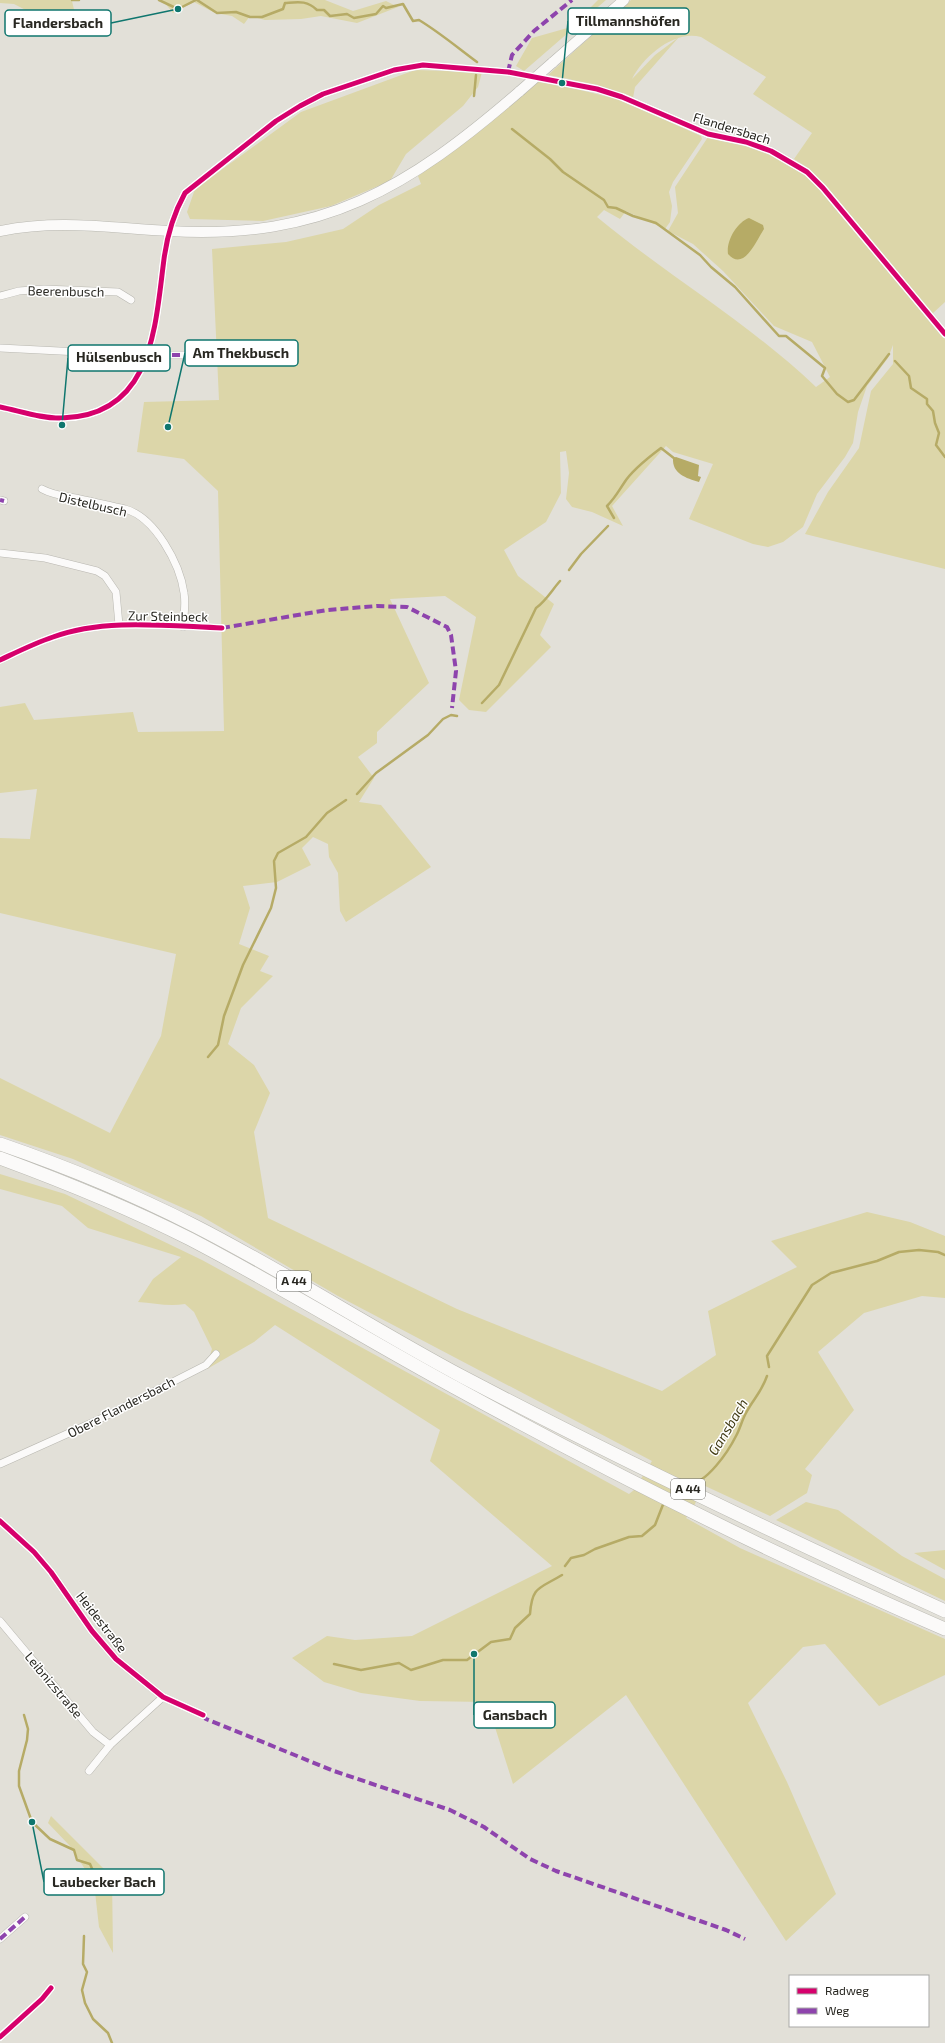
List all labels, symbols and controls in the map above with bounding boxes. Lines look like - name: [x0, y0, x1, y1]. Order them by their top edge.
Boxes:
- callout: Tillmannshöfen: [568, 8, 689, 34]
- callout: Flandersbach: [5, 10, 111, 36]
- text: Tillmannshöfen: [576, 12, 680, 29]
- text: Flandersbach: [13, 14, 103, 31]
- street label: Flandersbach: [691, 109, 773, 147]
- street label: Beerenbusch: [27, 282, 105, 300]
- callout: Am Thekbusch: [185, 340, 298, 366]
- text: Am Thekbusch: [193, 344, 289, 361]
- callout: Hülsenbusch: [68, 345, 170, 371]
- text: Hülsenbusch: [76, 348, 162, 365]
- street label: Distelbusch: [57, 488, 129, 520]
- street label: Zur Steinbeck: [128, 607, 208, 625]
- road number: A 44: [277, 1271, 311, 1291]
- street label: Obere Flandersbach: [65, 1373, 177, 1441]
- water label: Gansbach: [704, 1395, 751, 1458]
- road number: A 44: [671, 1479, 705, 1499]
- street label: Heidestraße: [73, 1588, 131, 1656]
- street label: Leibnizstraße: [22, 1649, 86, 1721]
- callout: Gansbach: [474, 1702, 555, 1728]
- text: Gansbach: [483, 1706, 547, 1723]
- callout: Laubecker Bach: [44, 1869, 164, 1895]
- text: Laubecker Bach: [52, 1873, 156, 1890]
- legend: [789, 1975, 929, 2027]
- text: Radweg: [825, 1983, 869, 1997]
- text: Weg: [825, 2003, 850, 2017]

